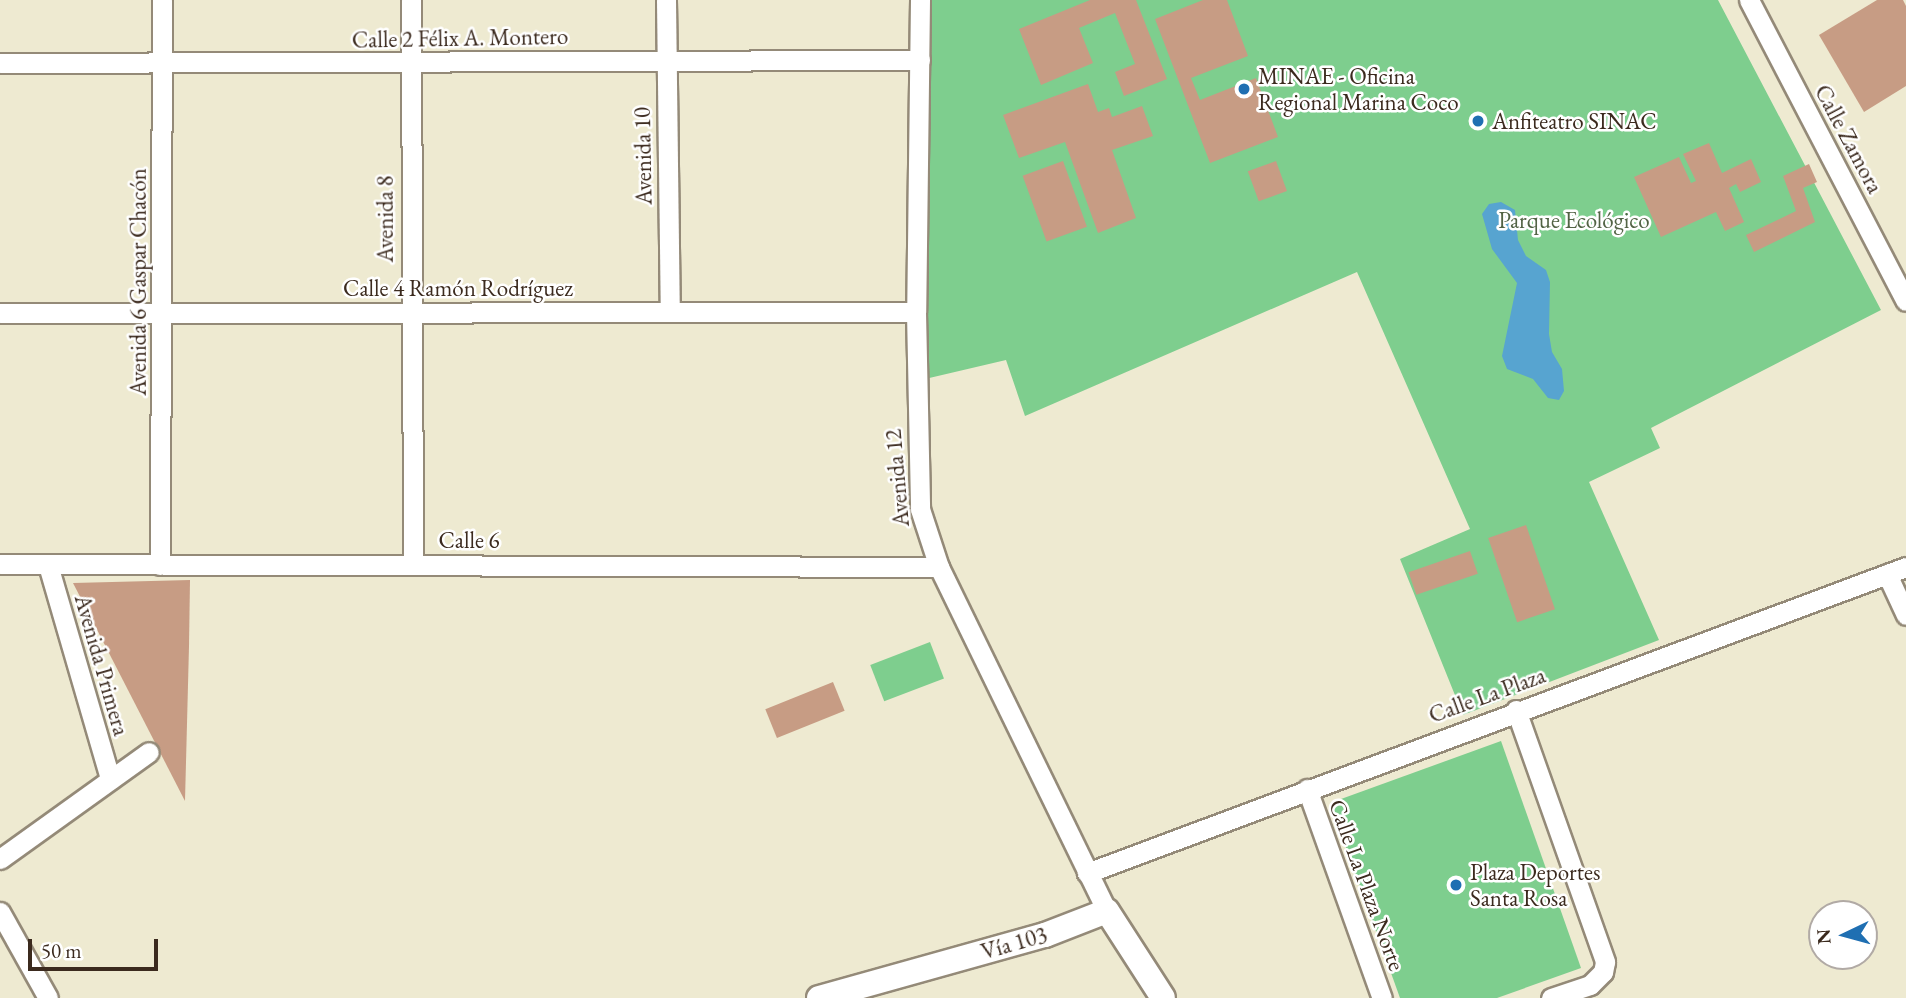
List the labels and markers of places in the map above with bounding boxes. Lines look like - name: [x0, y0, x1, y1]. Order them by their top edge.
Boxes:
- place label: MINAE - Oficina Regional Marina Coco: [1258, 62, 1459, 116]
- marker: MINAE - Oficina Regional Marina Coco: [1236, 81, 1252, 97]
- place label: Anfiteatro SINAC: [1492, 107, 1657, 135]
- marker: Anfiteatro SINAC: [1470, 113, 1486, 129]
- place label: Plaza Deportes Santa Rosa: [1470, 858, 1600, 912]
- marker: Plaza Deportes Santa Rosa: [1448, 877, 1464, 893]

